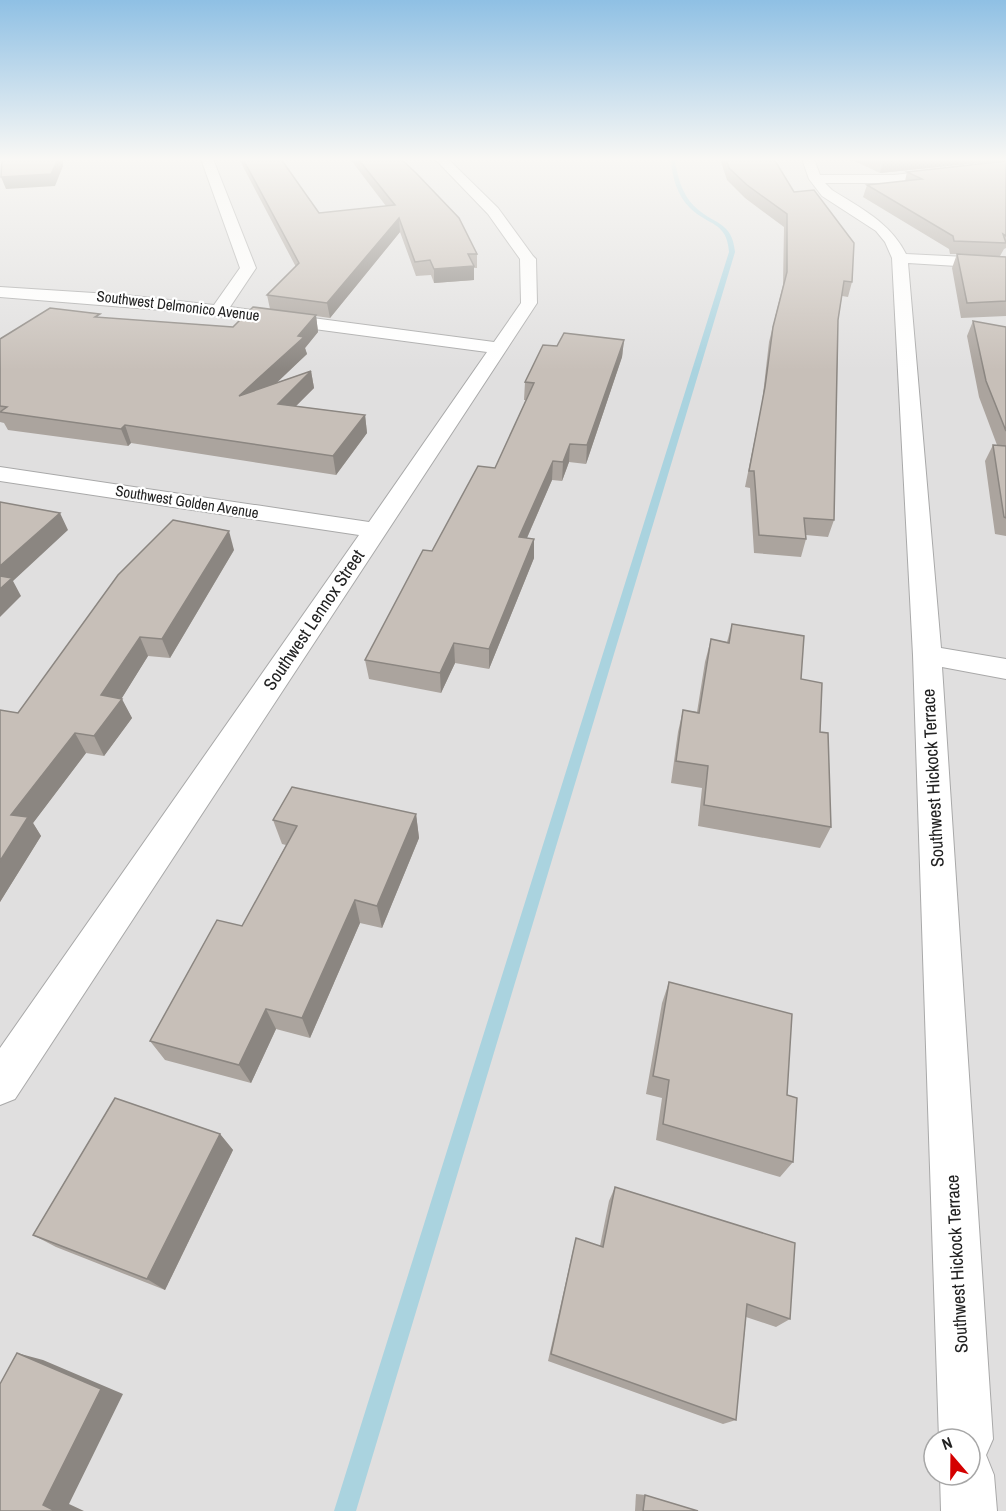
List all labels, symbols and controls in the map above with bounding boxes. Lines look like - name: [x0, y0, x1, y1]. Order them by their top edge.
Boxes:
- street label: Southwest Delmonico Avenue: [95, 285, 261, 326]
- street label: Southwest Golden Avenue: [114, 480, 260, 523]
- street label: Southwest Lennox Street: [257, 544, 370, 695]
- street label: Southwest Hickock Terrace: [915, 688, 950, 868]
- street label: Southwest Hickock Terrace: [939, 1174, 974, 1354]
- north arrow: [922, 1427, 982, 1487]
- text: N: [939, 1431, 955, 1455]

